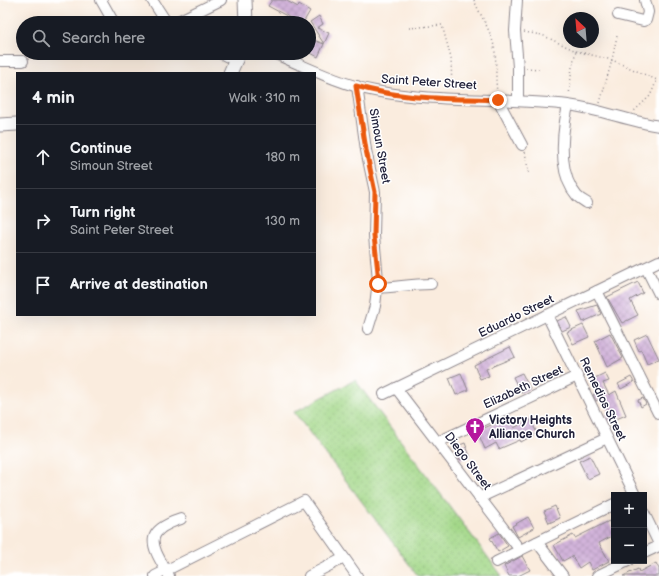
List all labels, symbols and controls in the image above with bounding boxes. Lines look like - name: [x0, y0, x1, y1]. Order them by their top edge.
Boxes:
- north arrow: [563, 12, 599, 48]
- search box: [16, 16, 316, 60]
- icon: search: [30, 27, 52, 49]
- text: Search here: [62, 29, 145, 48]
- street label: Saint Peter Street: [381, 72, 477, 93]
- text: 4 min: [32, 88, 75, 108]
- text: Walk · 310 m: [229, 90, 300, 106]
- route end: [489, 91, 507, 109]
- street label: Simoun Street: [366, 107, 394, 185]
- text: Continue: [70, 139, 132, 158]
- icon: ahead: [32, 146, 54, 168]
- text: 180 m: [265, 149, 300, 165]
- text: Simoun Street: [70, 158, 152, 174]
- text: Turn right: [70, 203, 135, 222]
- icon: right: [32, 210, 54, 232]
- text: 130 m: [265, 213, 300, 229]
- text: Saint Peter Street: [70, 222, 173, 238]
- icon: arrive: [32, 274, 54, 296]
- text: Arrive at destination: [70, 275, 208, 294]
- route start: [369, 275, 387, 293]
- street label: Eduardo Street: [476, 292, 557, 341]
- street label: Remedios Street: [576, 355, 629, 444]
- street label: Elizabeth Street: [481, 362, 566, 412]
- place label: Victory Heights Alliance Church: [488, 413, 575, 442]
- church icon: Victory Heights Alliance Church: [464, 416, 486, 444]
- street label: Diego Street: [441, 429, 494, 493]
- map controls: [611, 492, 647, 564]
- button: +: [611, 492, 647, 528]
- button: −: [611, 528, 647, 564]

